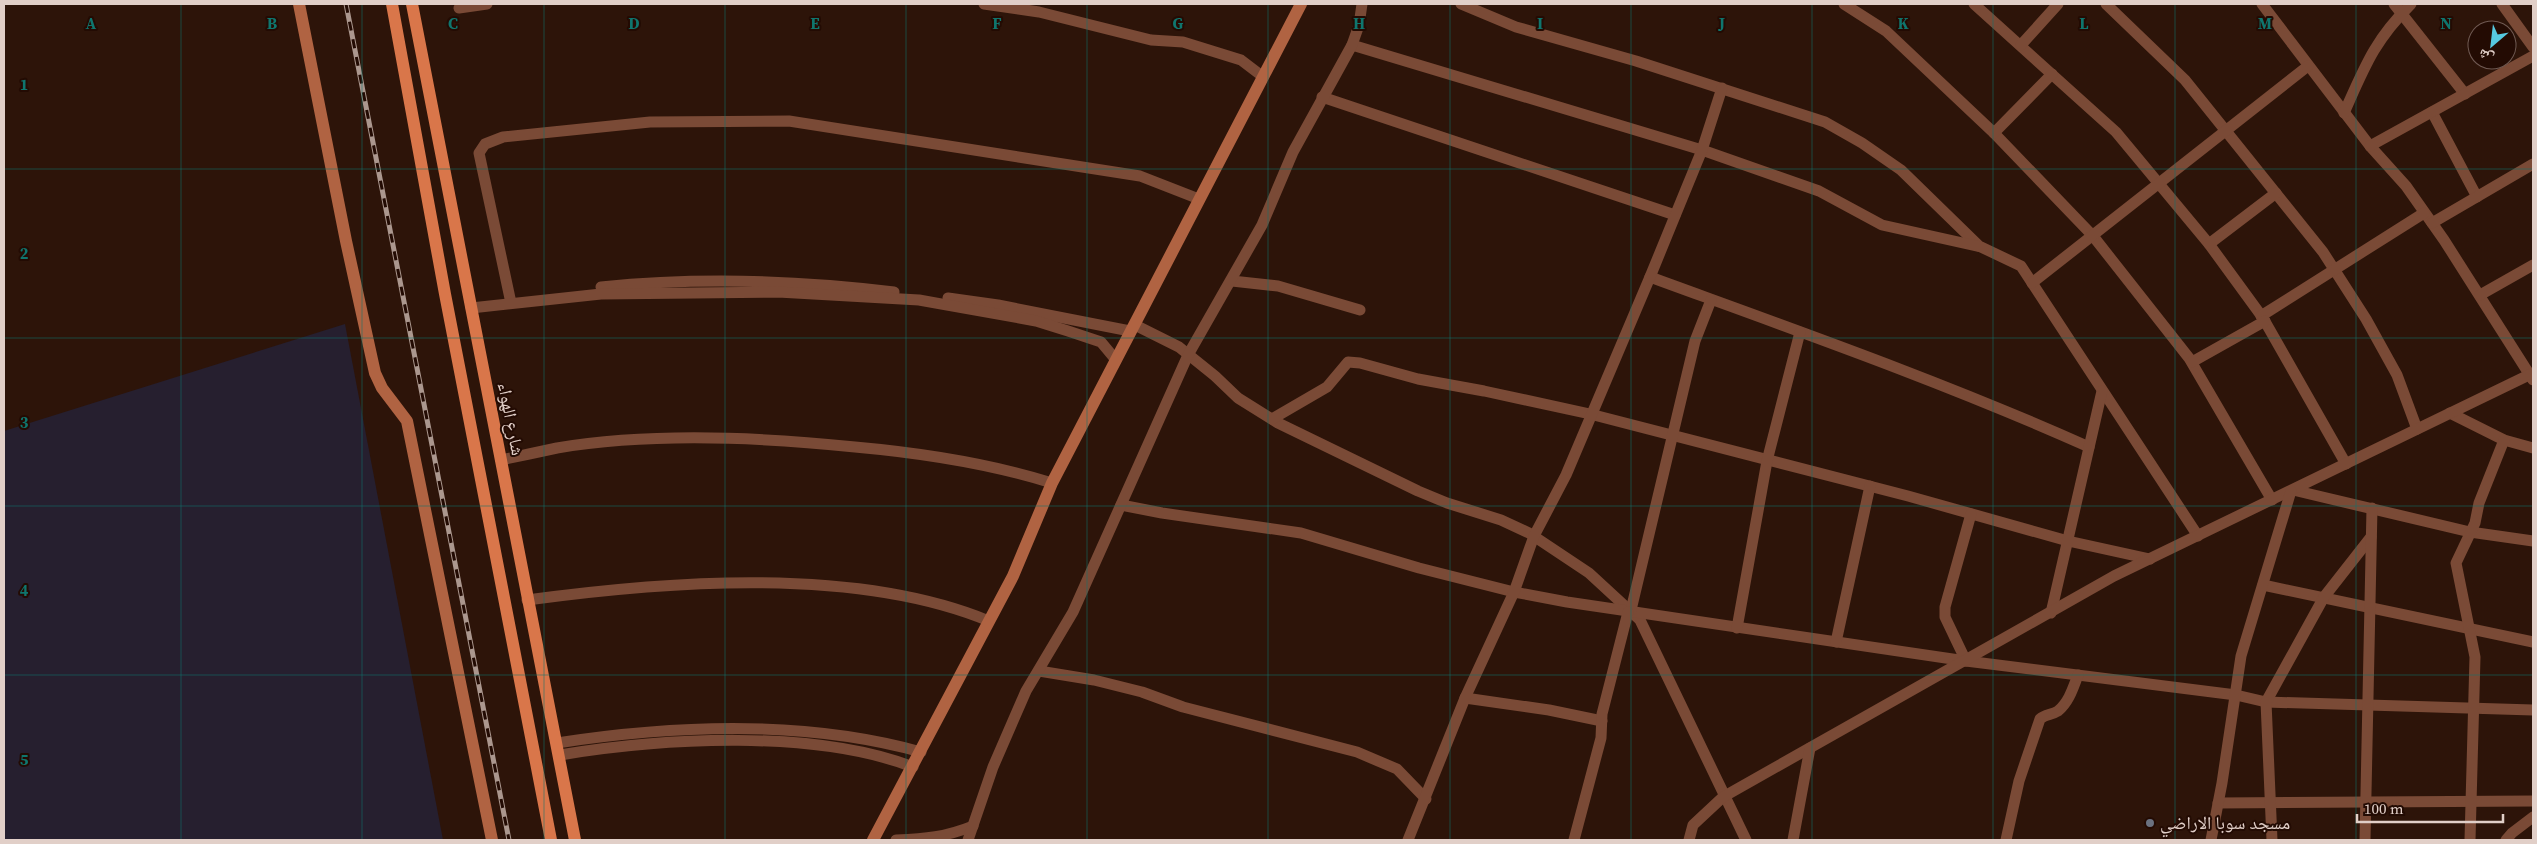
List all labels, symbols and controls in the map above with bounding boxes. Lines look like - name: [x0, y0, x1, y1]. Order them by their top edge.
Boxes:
- text: A: [86, 12, 97, 34]
- text: B: [267, 12, 278, 34]
- text: C: [448, 12, 458, 34]
- text: D: [628, 12, 640, 34]
- text: E: [810, 12, 820, 34]
- text: F: [992, 12, 1002, 34]
- text: G: [1173, 12, 1184, 34]
- text: H: [1353, 12, 1365, 34]
- text: I: [1537, 12, 1543, 34]
- text: J: [1718, 12, 1725, 34]
- text: K: [1897, 12, 1909, 34]
- text: L: [2079, 12, 2089, 34]
- text: M: [2258, 12, 2272, 34]
- text: N: [2440, 12, 2452, 34]
- north arrow: [2467, 20, 2517, 70]
- text: ش: [2475, 44, 2497, 69]
- text: 1: [20, 73, 28, 95]
- text: 2: [20, 242, 29, 264]
- street label: شارع الهواء: [492, 380, 531, 458]
- text: 3: [20, 411, 29, 433]
- text: 4: [20, 579, 29, 601]
- text: 5: [20, 748, 29, 770]
- scale bar: [2357, 792, 2503, 824]
- text: 100 m: [2364, 798, 2404, 819]
- place label: مسجد سوبا الاراضي: [2160, 810, 2290, 838]
- marker: مسجد سوبا الاراضي: [2144, 817, 2156, 829]

